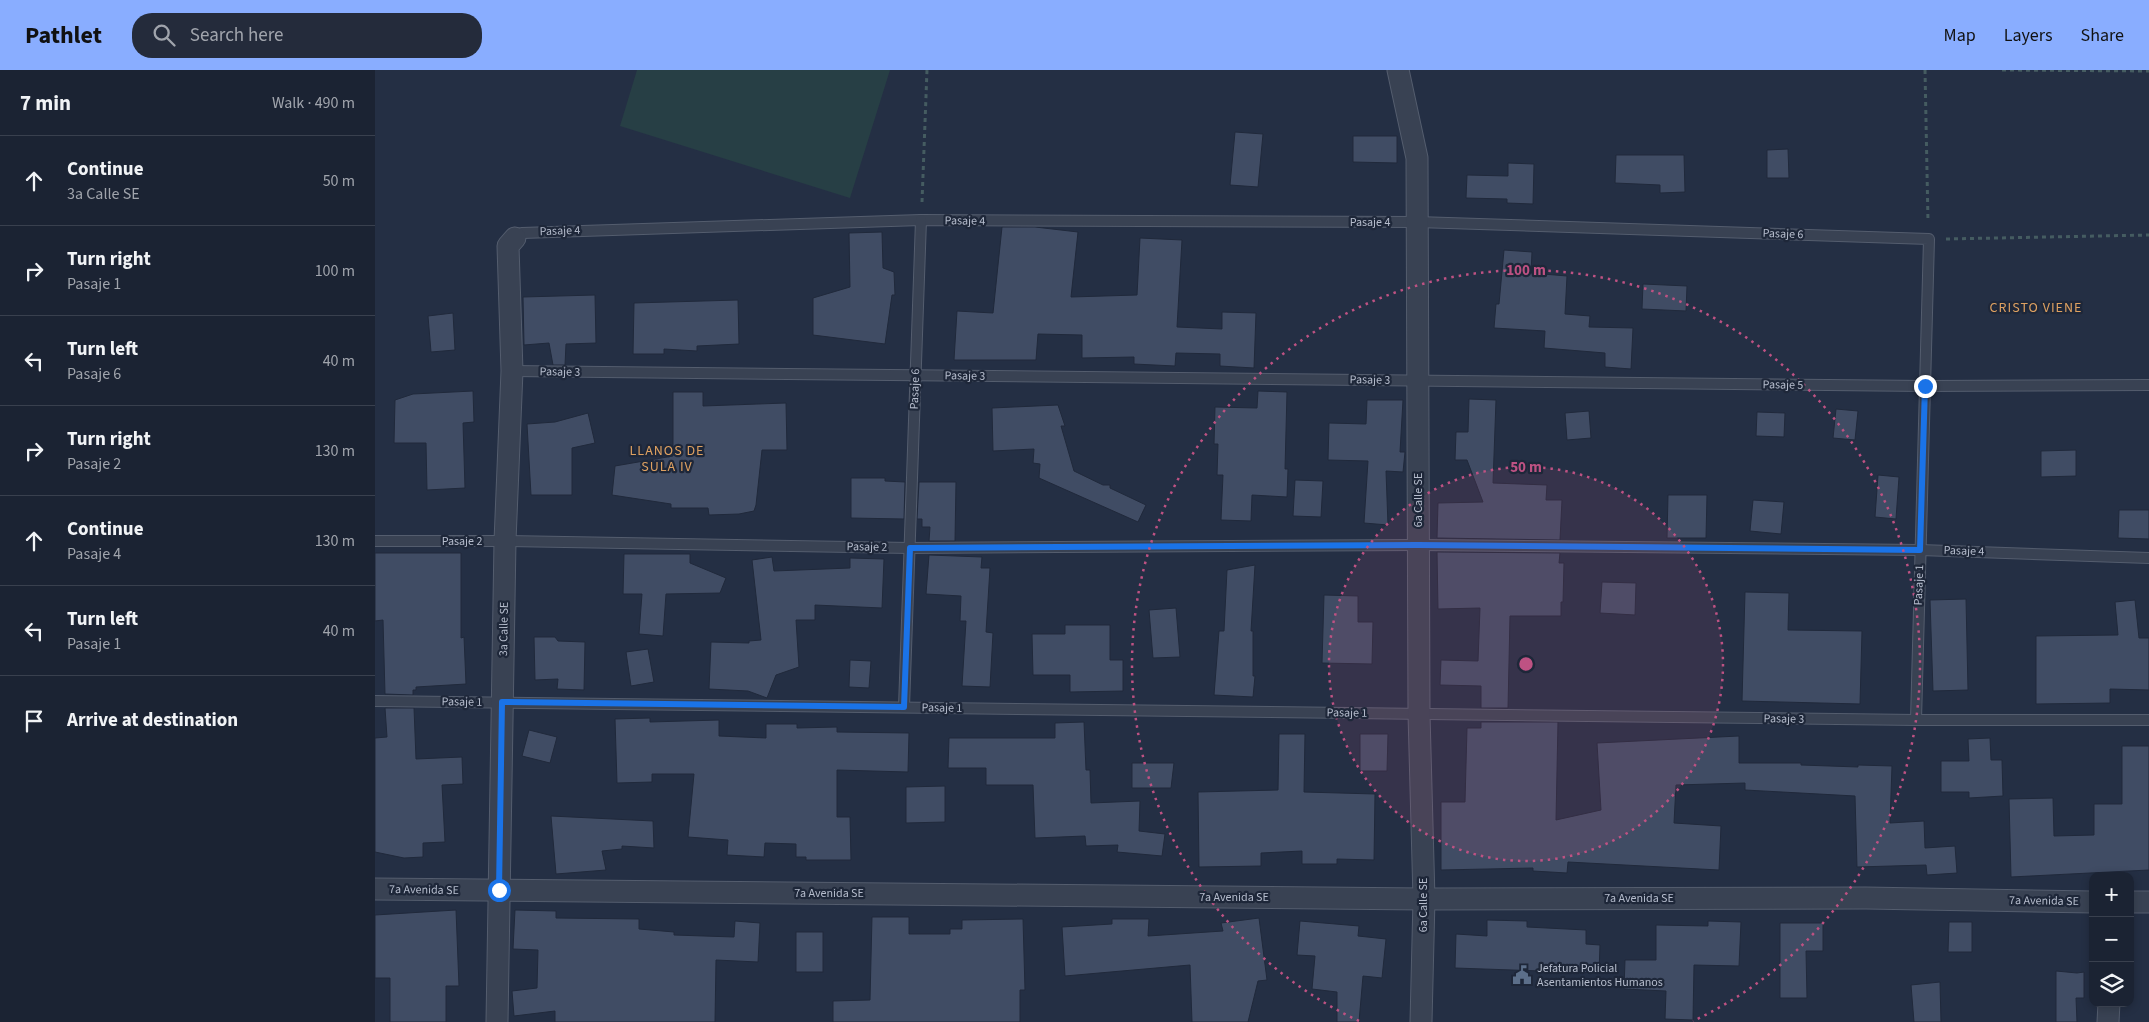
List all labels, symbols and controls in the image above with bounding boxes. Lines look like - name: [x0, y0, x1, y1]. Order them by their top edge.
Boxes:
- search box: [132, 13, 482, 58]
- text: Pathlet: [25, 18, 102, 53]
- icon: search: [150, 21, 178, 49]
- text: Search here: [190, 22, 284, 49]
- text: Map: [1944, 23, 1976, 48]
- text: Layers: [2004, 23, 2053, 48]
- text: Share: [2081, 23, 2124, 48]
- text: 7 min: [20, 88, 71, 118]
- text: Walk · 490 m: [272, 92, 355, 114]
- text: Continue: [67, 156, 144, 183]
- icon: ahead: [20, 167, 48, 195]
- text: 50 m: [323, 170, 355, 192]
- text: 3a Calle SE: [67, 183, 140, 205]
- street label: Pasaje 4: [945, 212, 986, 230]
- street label: Pasaje 4: [1350, 214, 1390, 231]
- street label: Pasaje 4: [539, 222, 581, 240]
- street label: Pasaje 6: [1762, 225, 1804, 243]
- text: Turn right: [67, 246, 151, 273]
- icon: right: [20, 257, 48, 285]
- text: 100 m: [315, 260, 355, 282]
- text: 100 m: [1506, 260, 1546, 281]
- text: Pasaje 1: [67, 273, 121, 295]
- district label: CRISTO VIENE: [1990, 298, 2082, 318]
- text: Turn left: [67, 336, 138, 363]
- icon: left: [20, 347, 48, 375]
- text: 40 m: [323, 350, 355, 372]
- text: Pasaje 6: [67, 363, 121, 385]
- street label: Pasaje 3: [540, 363, 581, 381]
- street label: Pasaje 3: [945, 367, 986, 385]
- street label: Pasaje 6: [906, 368, 924, 410]
- street label: Pasaje 3: [1350, 371, 1391, 389]
- route end: [1914, 375, 1937, 398]
- street label: Pasaje 5: [1763, 376, 1804, 394]
- text: Turn right: [67, 426, 151, 453]
- icon: right: [20, 437, 48, 465]
- text: 130 m: [315, 440, 355, 462]
- district label: LLANOS DE SULA IV: [630, 441, 704, 477]
- text: Pasaje 2: [67, 453, 121, 475]
- text: 50 m: [1510, 457, 1542, 478]
- street label: 6a Calle SE: [1410, 473, 1427, 527]
- text: Continue: [67, 516, 144, 543]
- icon: ahead: [20, 527, 48, 555]
- text: 130 m: [315, 530, 355, 552]
- street label: Pasaje 2: [442, 533, 482, 550]
- street label: Pasaje 2: [847, 538, 888, 556]
- street label: Pasaje 4: [1943, 542, 1985, 560]
- text: Pasaje 4: [67, 543, 121, 565]
- street label: Pasaje 1: [1910, 564, 1928, 606]
- street label: 3a Calle SE: [495, 602, 513, 656]
- text: Turn left: [67, 606, 138, 633]
- icon: left: [20, 617, 48, 645]
- text: 40 m: [323, 620, 355, 642]
- text: Pasaje 1: [67, 633, 121, 655]
- centre of rings: [1517, 655, 1535, 673]
- street label: Pasaje 1: [442, 693, 483, 711]
- street label: Pasaje 1: [922, 699, 963, 717]
- street label: Pasaje 1: [1327, 704, 1368, 722]
- icon: arrive: [20, 707, 48, 735]
- text: Arrive at destination: [67, 707, 238, 734]
- street label: Pasaje 3: [1764, 710, 1805, 728]
- map controls: [2089, 872, 2134, 1007]
- button: +: [2089, 872, 2134, 917]
- street label: 6a Calle SE: [1415, 878, 1432, 932]
- route start: [488, 879, 511, 902]
- street label: 7a Avenida SE: [389, 881, 459, 899]
- street label: 7a Avenida SE: [794, 885, 864, 902]
- street label: 7a Avenida SE: [1199, 889, 1269, 906]
- street label: 7a Avenida SE: [1604, 890, 1674, 907]
- street label: 7a Avenida SE: [2009, 892, 2079, 910]
- button: −: [2089, 917, 2134, 962]
- place label: Jefatura Policial Asentamientos Humanos: [1537, 960, 1663, 991]
- button: layers: [2089, 962, 2134, 1007]
- public building icon: Jefatura Policial Asentamientos Humanos: [1511, 964, 1533, 986]

